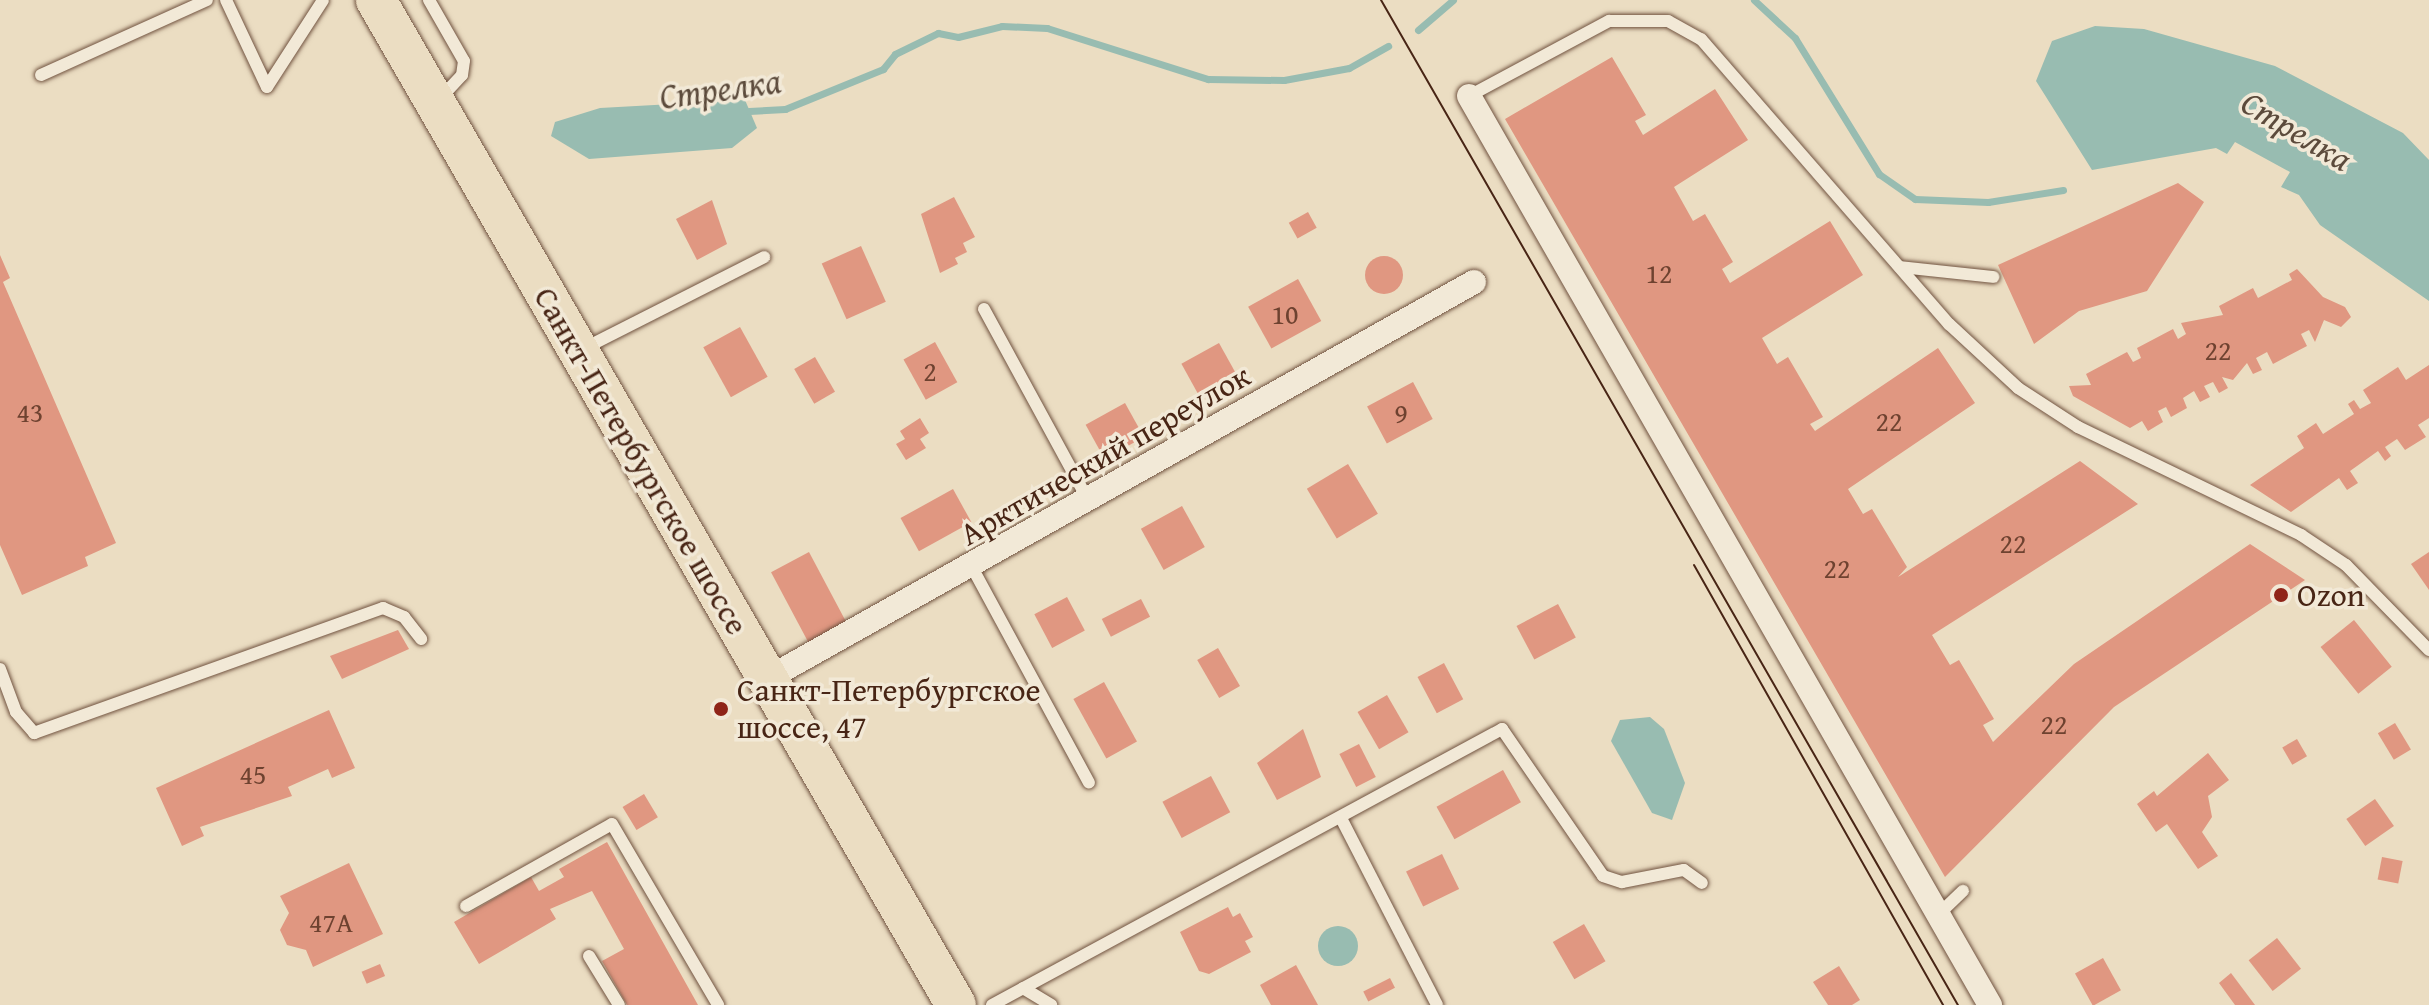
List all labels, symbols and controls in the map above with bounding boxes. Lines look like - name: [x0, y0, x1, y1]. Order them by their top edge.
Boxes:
- water label: Стрелка: [657, 59, 783, 117]
- water label: Стрелка: [2234, 81, 2360, 179]
- house number: 12: [1646, 256, 1672, 290]
- street label: Санкт-Петербургское шоссе: [526, 281, 756, 641]
- house number: 10: [1272, 297, 1298, 331]
- house number: 22: [2205, 333, 2231, 367]
- house number: 2: [923, 354, 937, 388]
- street label: Арктический переулок: [953, 356, 1257, 554]
- house number: 43: [17, 395, 43, 429]
- house number: 9: [1394, 396, 1408, 430]
- house number: 22: [1876, 404, 1902, 438]
- house number: 22: [2000, 526, 2026, 560]
- house number: 22: [1824, 551, 1850, 585]
- place label: Ozon: [2297, 576, 2365, 614]
- marker: Ozon: [2272, 586, 2290, 604]
- place label: Санкт-Петербургское шоссе, 47: [737, 672, 1041, 747]
- marker: Санкт-Петербургское шоссе, 47: [712, 700, 730, 718]
- house number: 22: [2041, 707, 2067, 741]
- house number: 45: [240, 757, 266, 791]
- house number: 47А: [309, 905, 353, 939]

